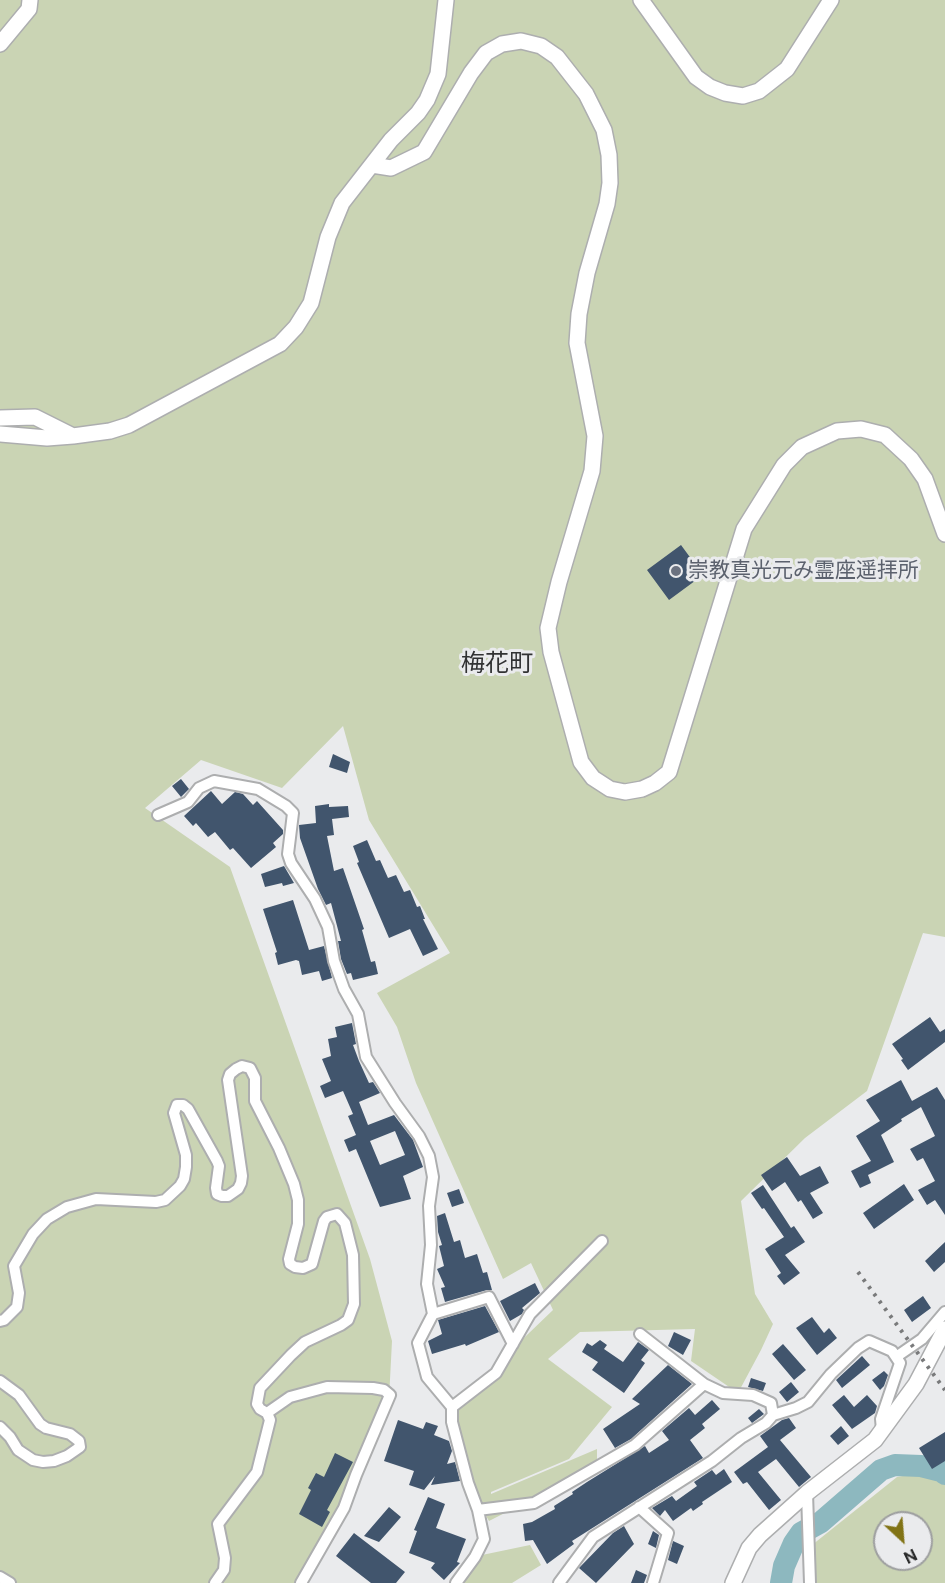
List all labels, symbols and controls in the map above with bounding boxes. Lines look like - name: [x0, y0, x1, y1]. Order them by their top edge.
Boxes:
- place label: 崇教真光元み霊座遥拝所: [688, 558, 919, 584]
- marker: 崇教真光元み霊座遥拝所: [669, 564, 683, 578]
- district label: 梅花町: [461, 650, 533, 678]
- north arrow: [873, 1511, 933, 1571]
- text: N: [900, 1545, 920, 1567]

